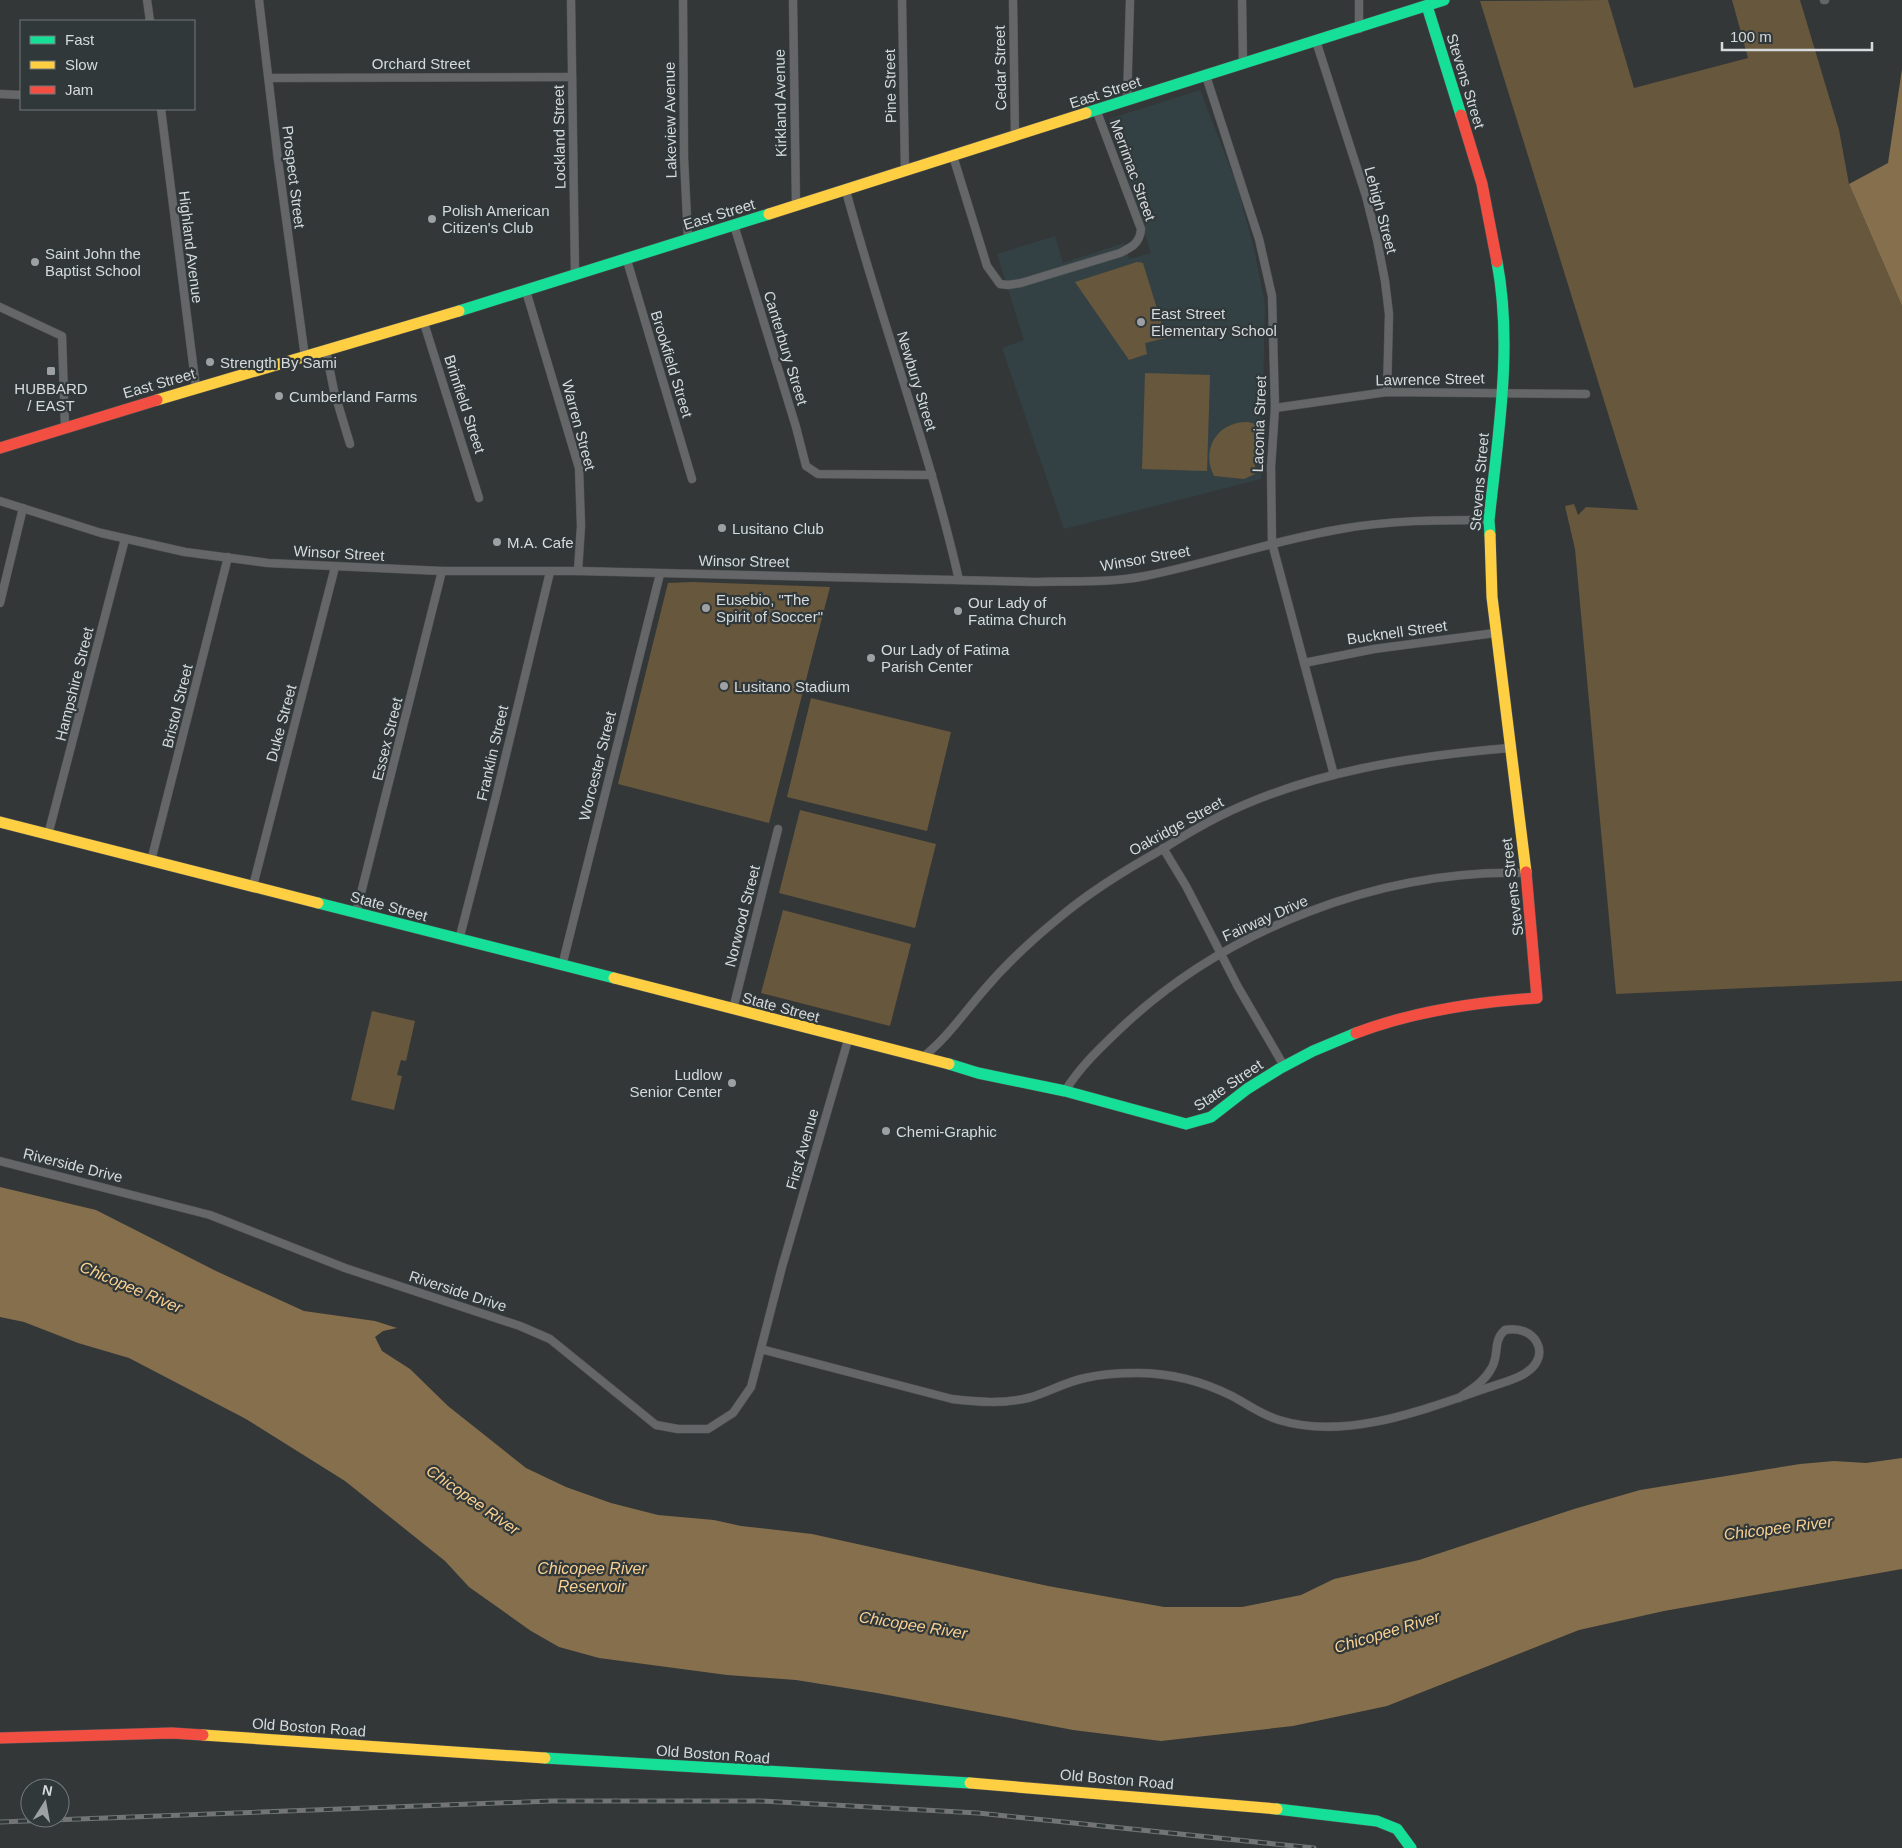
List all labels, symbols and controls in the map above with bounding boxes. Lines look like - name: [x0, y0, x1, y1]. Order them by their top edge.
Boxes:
- legend: [20, 20, 195, 110]
- scale bar: [1722, 20, 1872, 52]
- street label: Cedar Street: [991, 25, 1009, 111]
- text: 100 m: [1730, 28, 1772, 45]
- text: Fast: [65, 31, 95, 48]
- street label: Stevens Street: [1443, 31, 1489, 131]
- street label: Pine Street: [881, 48, 899, 123]
- street label: Kirkland Avenue: [771, 49, 789, 157]
- street label: Orchard Street: [372, 55, 471, 72]
- text: Slow: [65, 56, 98, 73]
- street label: Lakeview Avenue: [660, 62, 680, 178]
- street label: East Street: [1067, 72, 1144, 112]
- text: Jam: [65, 81, 93, 98]
- street label: Lockland Street: [550, 84, 568, 189]
- street label: Merrimac Street: [1107, 117, 1160, 224]
- street label: Prospect Street: [279, 125, 309, 230]
- street label: Lehigh Street: [1361, 165, 1401, 256]
- street label: Highland Avenue: [176, 190, 206, 304]
- street label: East Street: [681, 195, 758, 233]
- place label: Polish American Citizen's Club: [442, 202, 550, 236]
- marker: Polish American Citizen's Club: [426, 213, 438, 225]
- place label: Saint John the Baptist School: [45, 245, 141, 279]
- marker: Saint John the Baptist School: [29, 256, 41, 268]
- street label: Canterbury Street: [761, 289, 812, 408]
- place label: East Street Elementary School: [1151, 305, 1277, 339]
- street label: Brookfield Street: [648, 308, 697, 420]
- marker: East Street Elementary School: [1135, 316, 1147, 328]
- street label: Newbury Street: [894, 329, 940, 434]
- street label: Brimfield Street: [441, 353, 489, 456]
- place label: Strength By Sami: [220, 354, 337, 371]
- marker: Strength By Sami: [204, 356, 216, 368]
- street label: East Street: [121, 364, 198, 401]
- marker: HUBBARD / EAST: [45, 365, 57, 377]
- street label: Lawrence Street: [1375, 370, 1486, 388]
- street label: Laconia Street: [1249, 375, 1269, 473]
- street label: Warren Street: [559, 378, 599, 473]
- place label: HUBBARD / EAST: [14, 380, 88, 414]
- place label: Cumberland Farms: [289, 388, 417, 405]
- marker: Cumberland Farms: [273, 390, 285, 402]
- street label: Stevens Street: [1466, 431, 1492, 532]
- place label: Lusitano Club: [732, 520, 824, 537]
- marker: Lusitano Club: [716, 522, 728, 534]
- place label: M.A. Cafe: [507, 534, 574, 551]
- marker: M.A. Cafe: [491, 536, 503, 548]
- street label: Winsor Street: [293, 542, 386, 564]
- street label: Winsor Street: [1099, 542, 1192, 574]
- street label: Winsor Street: [698, 552, 790, 570]
- place label: Eusebio, "The Spirit of Soccer": [716, 591, 823, 625]
- place label: Our Lady of Fatima Church: [968, 594, 1066, 628]
- marker: Eusebio, "The Spirit of Soccer": [700, 602, 712, 614]
- marker: Our Lady of Fatima Church: [952, 605, 964, 617]
- street label: Bucknell Street: [1346, 616, 1449, 647]
- street label: Hampshire Street: [52, 625, 97, 743]
- place label: Our Lady of Fatima Parish Center: [881, 641, 1010, 675]
- marker: Our Lady of Fatima Parish Center: [865, 652, 877, 664]
- street label: Bristol Street: [158, 661, 196, 750]
- place label: Lusitano Stadium: [734, 678, 850, 695]
- marker: Lusitano Stadium: [718, 680, 730, 692]
- street label: Duke Street: [263, 682, 300, 763]
- street label: Essex Street: [368, 695, 406, 782]
- street label: Franklin Street: [473, 703, 511, 802]
- street label: Worcester Street: [575, 709, 619, 823]
- street label: Oakridge Street: [1126, 793, 1227, 859]
- street label: Stevens Street: [1497, 836, 1526, 937]
- street label: Norwood Street: [721, 863, 763, 969]
- street label: State Street: [349, 888, 430, 925]
- street label: Fairway Drive: [1220, 892, 1310, 944]
- street label: State Street: [741, 989, 822, 1026]
- street label: State Street: [1190, 1055, 1266, 1114]
- place label: Ludlow Senior Center: [629, 1066, 722, 1100]
- marker: Ludlow Senior Center: [726, 1077, 738, 1089]
- street label: First Avenue: [782, 1107, 822, 1191]
- place label: Chemi-Graphic: [896, 1123, 997, 1140]
- marker: Chemi-Graphic: [880, 1125, 892, 1137]
- street label: Riverside Drive: [22, 1144, 124, 1186]
- water label: Chicopee River: [77, 1258, 185, 1316]
- street label: Riverside Drive: [407, 1267, 509, 1315]
- water label: Chicopee River: [423, 1462, 523, 1539]
- water label: Chicopee River: [1723, 1513, 1834, 1543]
- water label: Chicopee River Reservoir: [537, 1560, 647, 1595]
- water label: Chicopee River: [858, 1608, 969, 1642]
- water label: Chicopee River: [1332, 1608, 1442, 1656]
- street label: Old Boston Road: [251, 1715, 367, 1739]
- street label: Old Boston Road: [655, 1742, 771, 1766]
- street label: Old Boston Road: [1059, 1766, 1175, 1792]
- north arrow: [20, 1778, 70, 1828]
- text: N: [41, 1781, 54, 1799]

